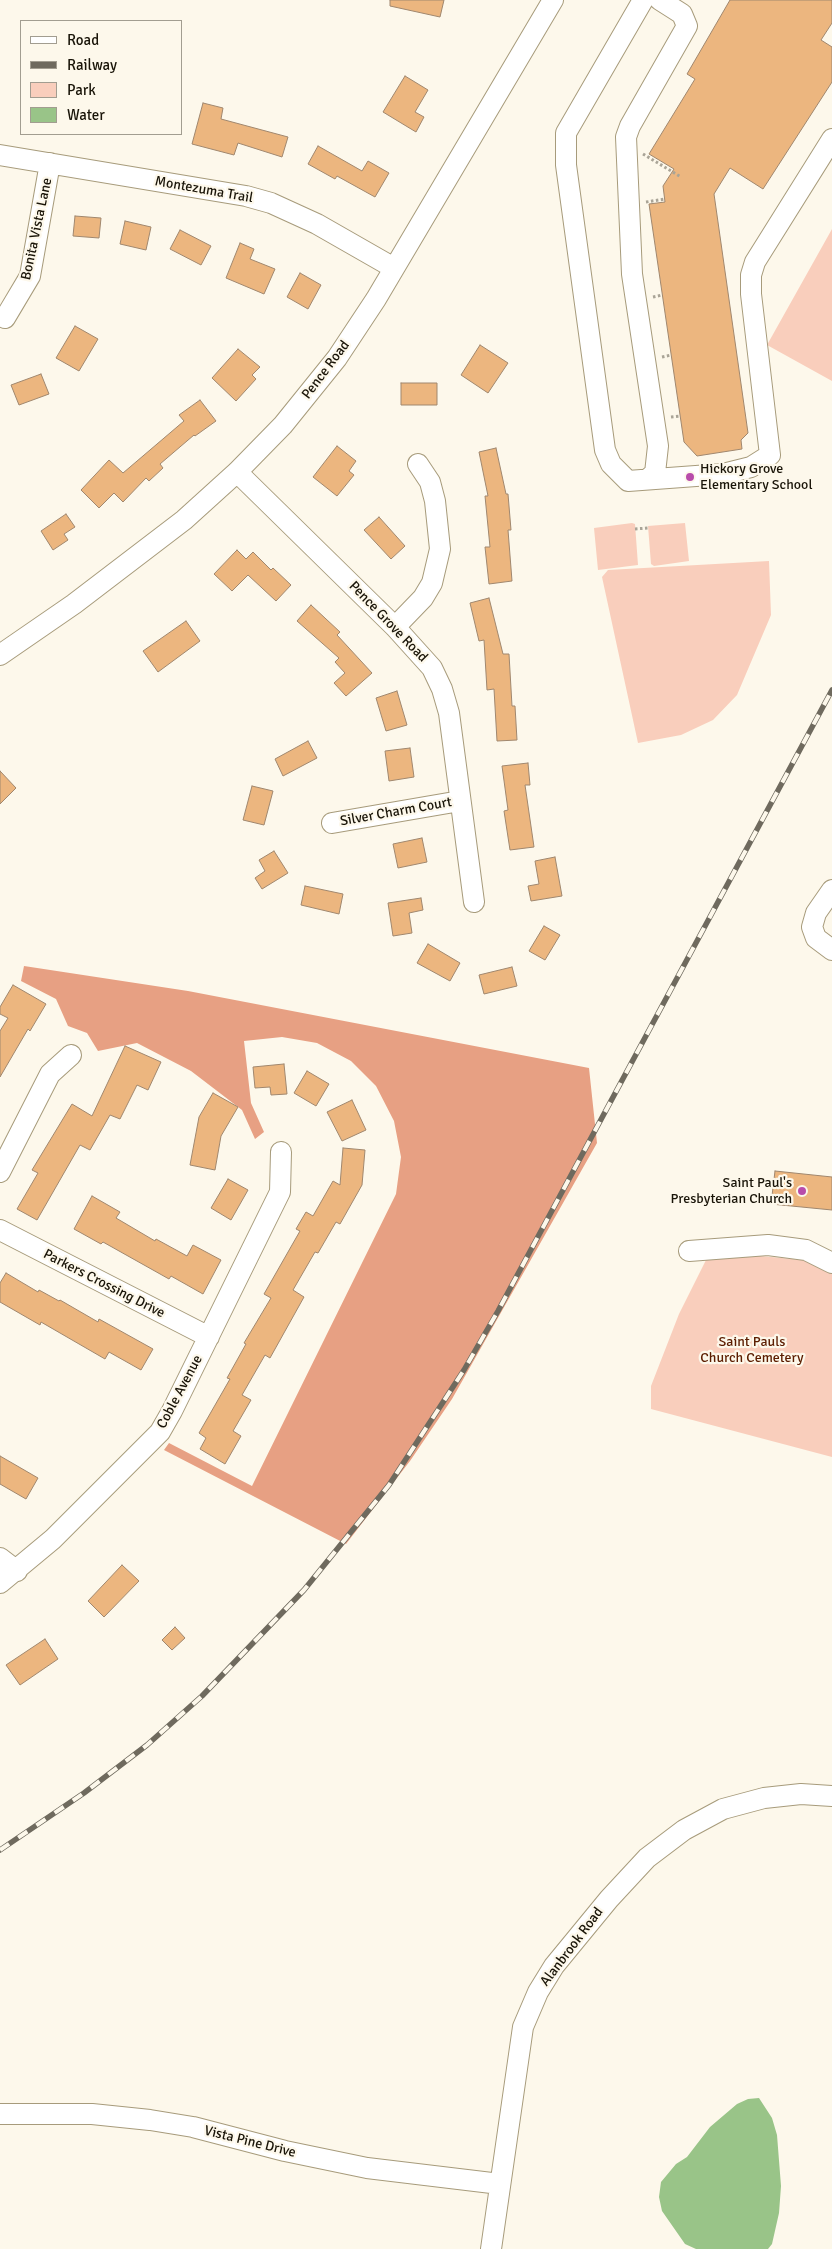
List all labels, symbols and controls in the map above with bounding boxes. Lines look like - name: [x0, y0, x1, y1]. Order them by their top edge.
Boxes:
- legend: [20, 20, 182, 135]
- text: Road: [67, 31, 99, 49]
- text: Railway: [67, 56, 117, 74]
- text: Park: [67, 81, 96, 99]
- text: Water: [67, 106, 105, 124]
- street label: Montezuma Trail: [154, 173, 254, 207]
- street label: Bonita Vista Lane: [18, 176, 56, 282]
- street label: Pence Road: [299, 337, 353, 403]
- place label: Hickory Grove Elementary School: [700, 461, 813, 494]
- marker: Hickory Grove Elementary School: [684, 471, 696, 483]
- street label: Pence Grove Road: [345, 578, 431, 666]
- street label: Silver Charm Court: [339, 794, 453, 830]
- place label: Saint Paul's Presbyterian Church: [671, 1175, 792, 1208]
- marker: Saint Paul's Presbyterian Church: [796, 1185, 808, 1197]
- street label: Parkers Crossing Drive: [40, 1246, 168, 1322]
- park label: Saint Pauls Church Cemetery: [700, 1334, 804, 1366]
- street label: Coble Avenue: [154, 1352, 206, 1432]
- street label: Alanbrook Road: [537, 1904, 607, 1990]
- street label: Vista Pine Drive: [202, 2123, 298, 2161]

